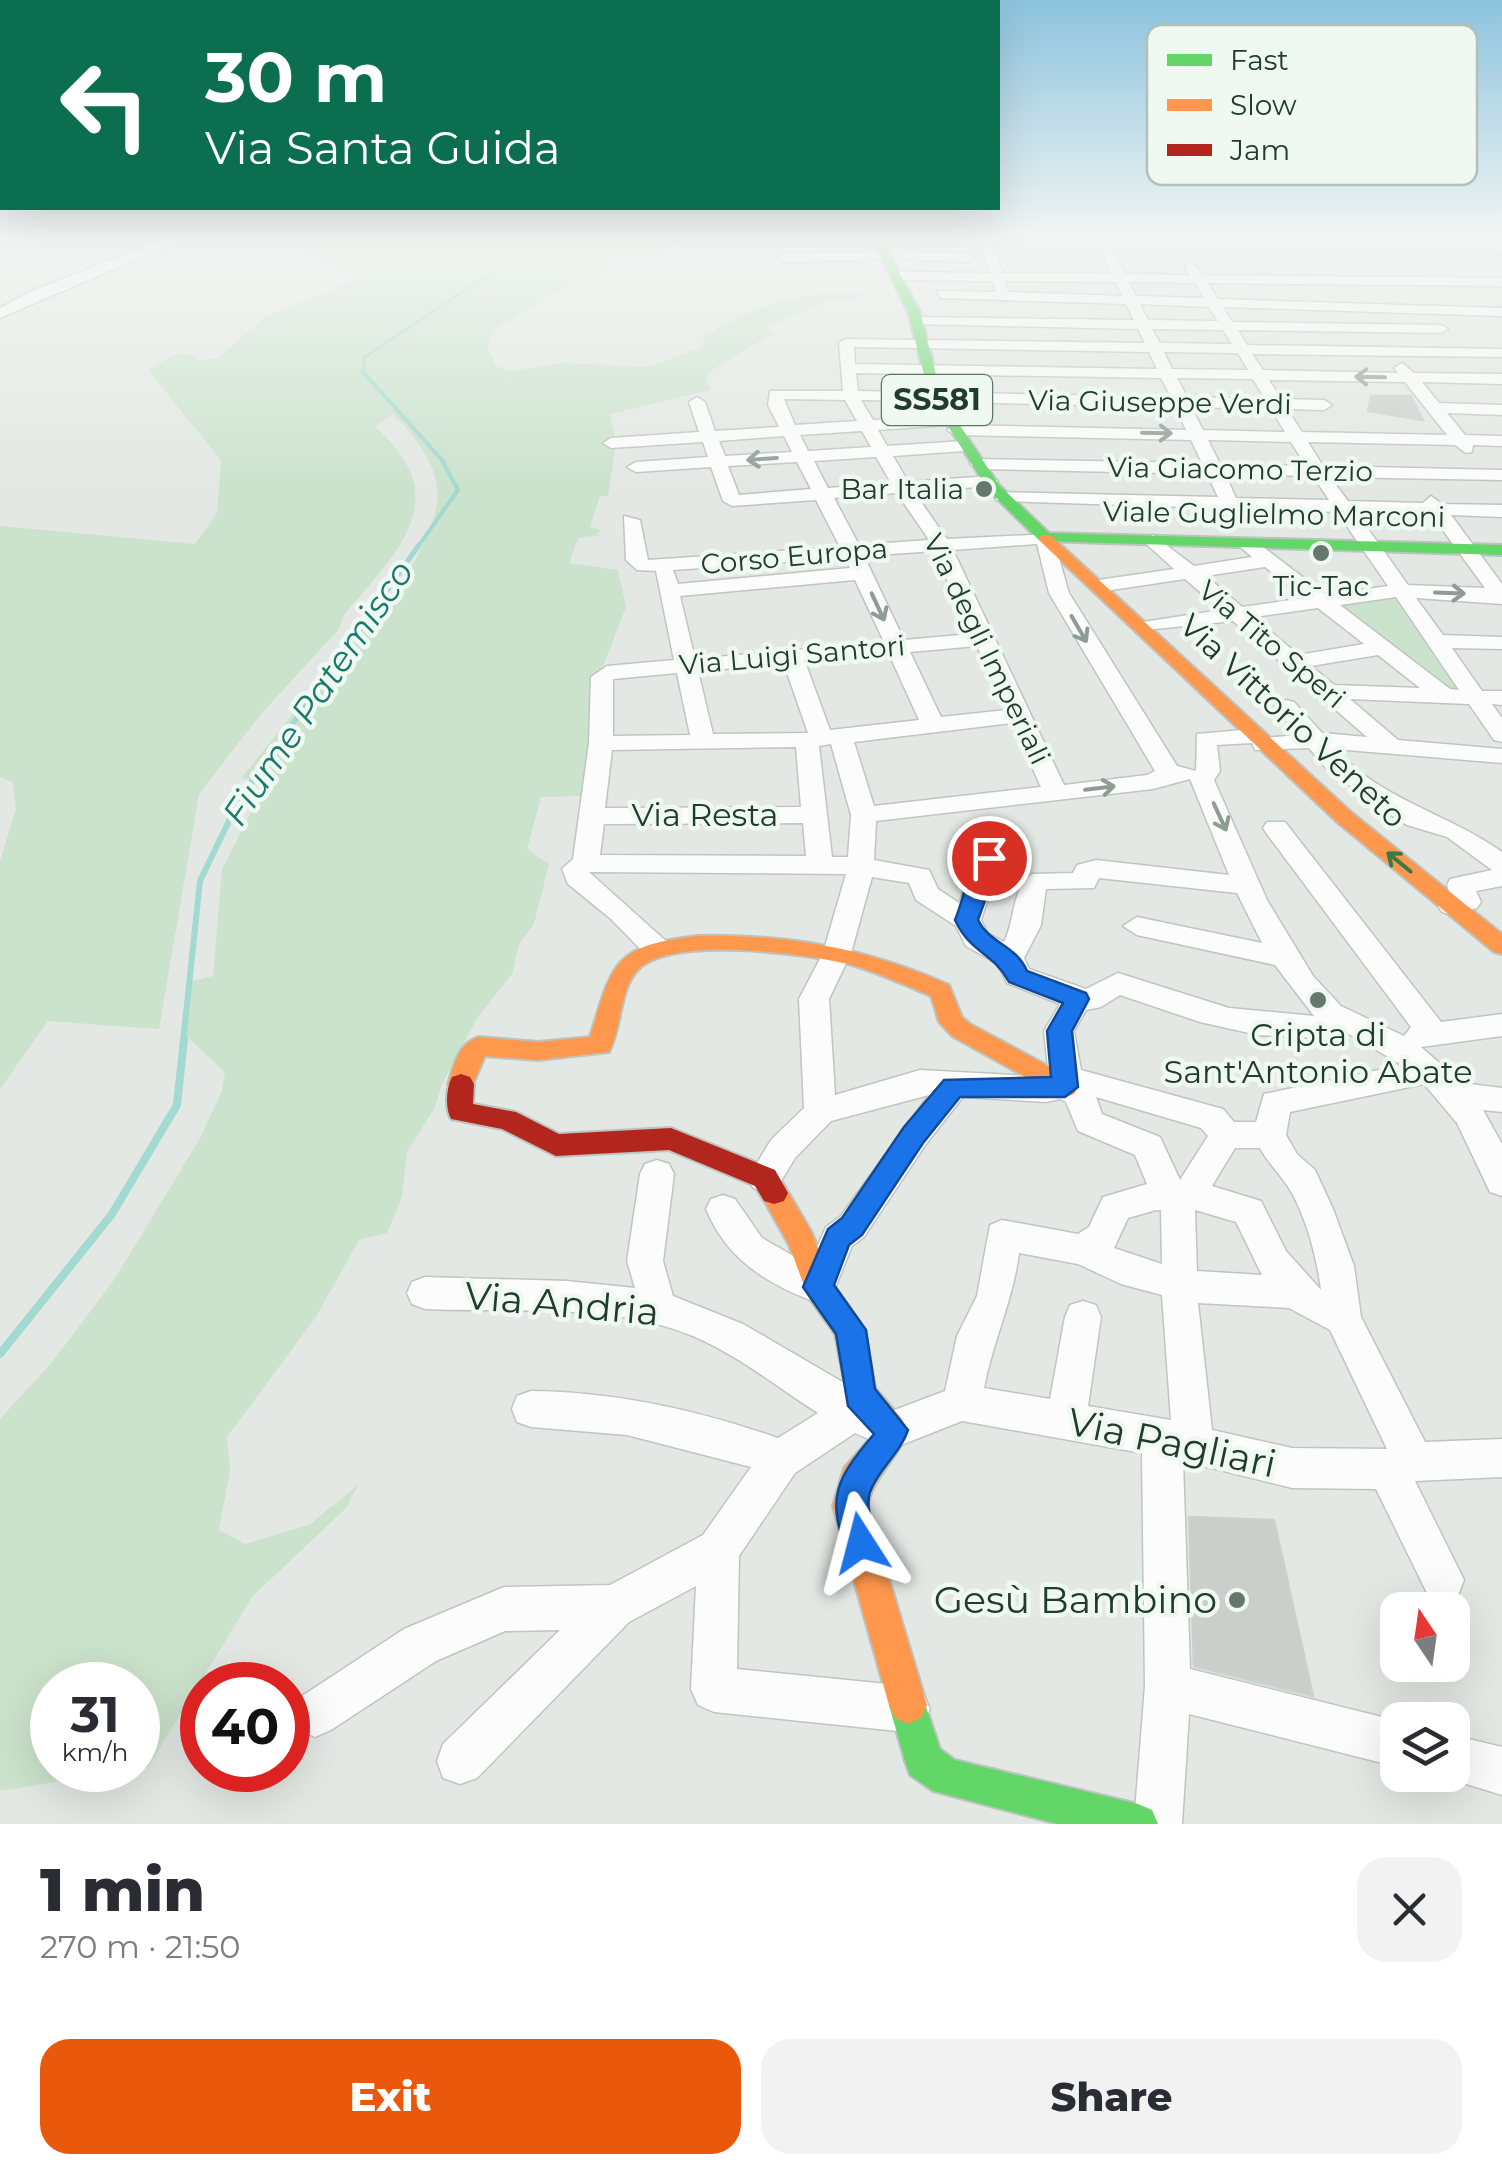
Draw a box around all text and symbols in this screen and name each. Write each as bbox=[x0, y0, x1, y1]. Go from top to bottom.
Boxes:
legend bbox=[1147, 25, 1477, 185]
text: 30 m bbox=[205, 34, 387, 120]
icon: left bbox=[40, 40, 170, 170]
text: Fast bbox=[1230, 43, 1289, 77]
text: Slow bbox=[1230, 88, 1297, 122]
text: Via Santa Guida bbox=[205, 120, 561, 175]
text: Jam bbox=[1229, 133, 1290, 167]
one-way arrow bbox=[1354, 367, 1386, 386]
road number: SS581 bbox=[882, 375, 992, 425]
street label: Via Giuseppe Verdi bbox=[1028, 383, 1292, 421]
one-way arrow bbox=[1141, 424, 1173, 443]
one-way arrow bbox=[747, 450, 779, 469]
street label: Via Giacomo Terzio bbox=[1107, 450, 1373, 488]
place label: Bar Italia bbox=[840, 472, 964, 506]
marker: Bar Italia bbox=[973, 478, 995, 500]
street label: Viale Guglielmo Marconi bbox=[1103, 494, 1445, 534]
street label: Via degli Imperiali bbox=[916, 528, 1058, 770]
street label: Corso Europa bbox=[699, 531, 889, 581]
marker: Tic-Tac bbox=[1310, 542, 1332, 564]
water label: Fiume Patemisco bbox=[213, 552, 422, 834]
place label: Tic-Tac bbox=[1273, 569, 1369, 603]
street label: Via Tito Speri bbox=[1192, 573, 1352, 715]
one-way arrow bbox=[1433, 583, 1465, 602]
one-way arrow bbox=[870, 591, 888, 622]
street label: Via Vittorio Veneto bbox=[1172, 606, 1415, 836]
one-way arrow bbox=[1070, 613, 1090, 643]
street label: Via Luigi Santori bbox=[678, 628, 906, 682]
one-way arrow bbox=[1083, 778, 1116, 797]
street label: Via Resta bbox=[632, 795, 778, 834]
one-way arrow bbox=[1211, 801, 1230, 831]
pin bbox=[947, 816, 1032, 901]
icon: arrive bbox=[962, 831, 1017, 886]
one-way arrow bbox=[1386, 852, 1412, 874]
marker: Cripta di Sant'Antonio Abate bbox=[1307, 989, 1329, 1011]
place label: Cripta di Sant'Antonio Abate bbox=[1163, 1015, 1473, 1091]
street label: Via Andria bbox=[463, 1272, 661, 1335]
street label: Via Pagliari bbox=[1064, 1398, 1281, 1488]
position arrow bbox=[809, 1491, 913, 1595]
place label: Gesù Bambino bbox=[934, 1576, 1217, 1623]
marker: Gesù Bambino bbox=[1226, 1589, 1248, 1611]
north arrow bbox=[1380, 1592, 1470, 1682]
map controls bbox=[1380, 1592, 1470, 1792]
speed limit sign: 40 bbox=[180, 1662, 310, 1792]
text: 31 bbox=[70, 1684, 120, 1745]
button: layers bbox=[1380, 1702, 1470, 1792]
text: km/h bbox=[62, 1737, 128, 1767]
text: 1 min bbox=[40, 1853, 205, 1926]
button: close bbox=[1357, 1857, 1462, 1962]
text: 270 m · 21:50 bbox=[40, 1927, 240, 1966]
button: Exit bbox=[40, 2039, 741, 2154]
button: Share bbox=[761, 2039, 1462, 2154]

